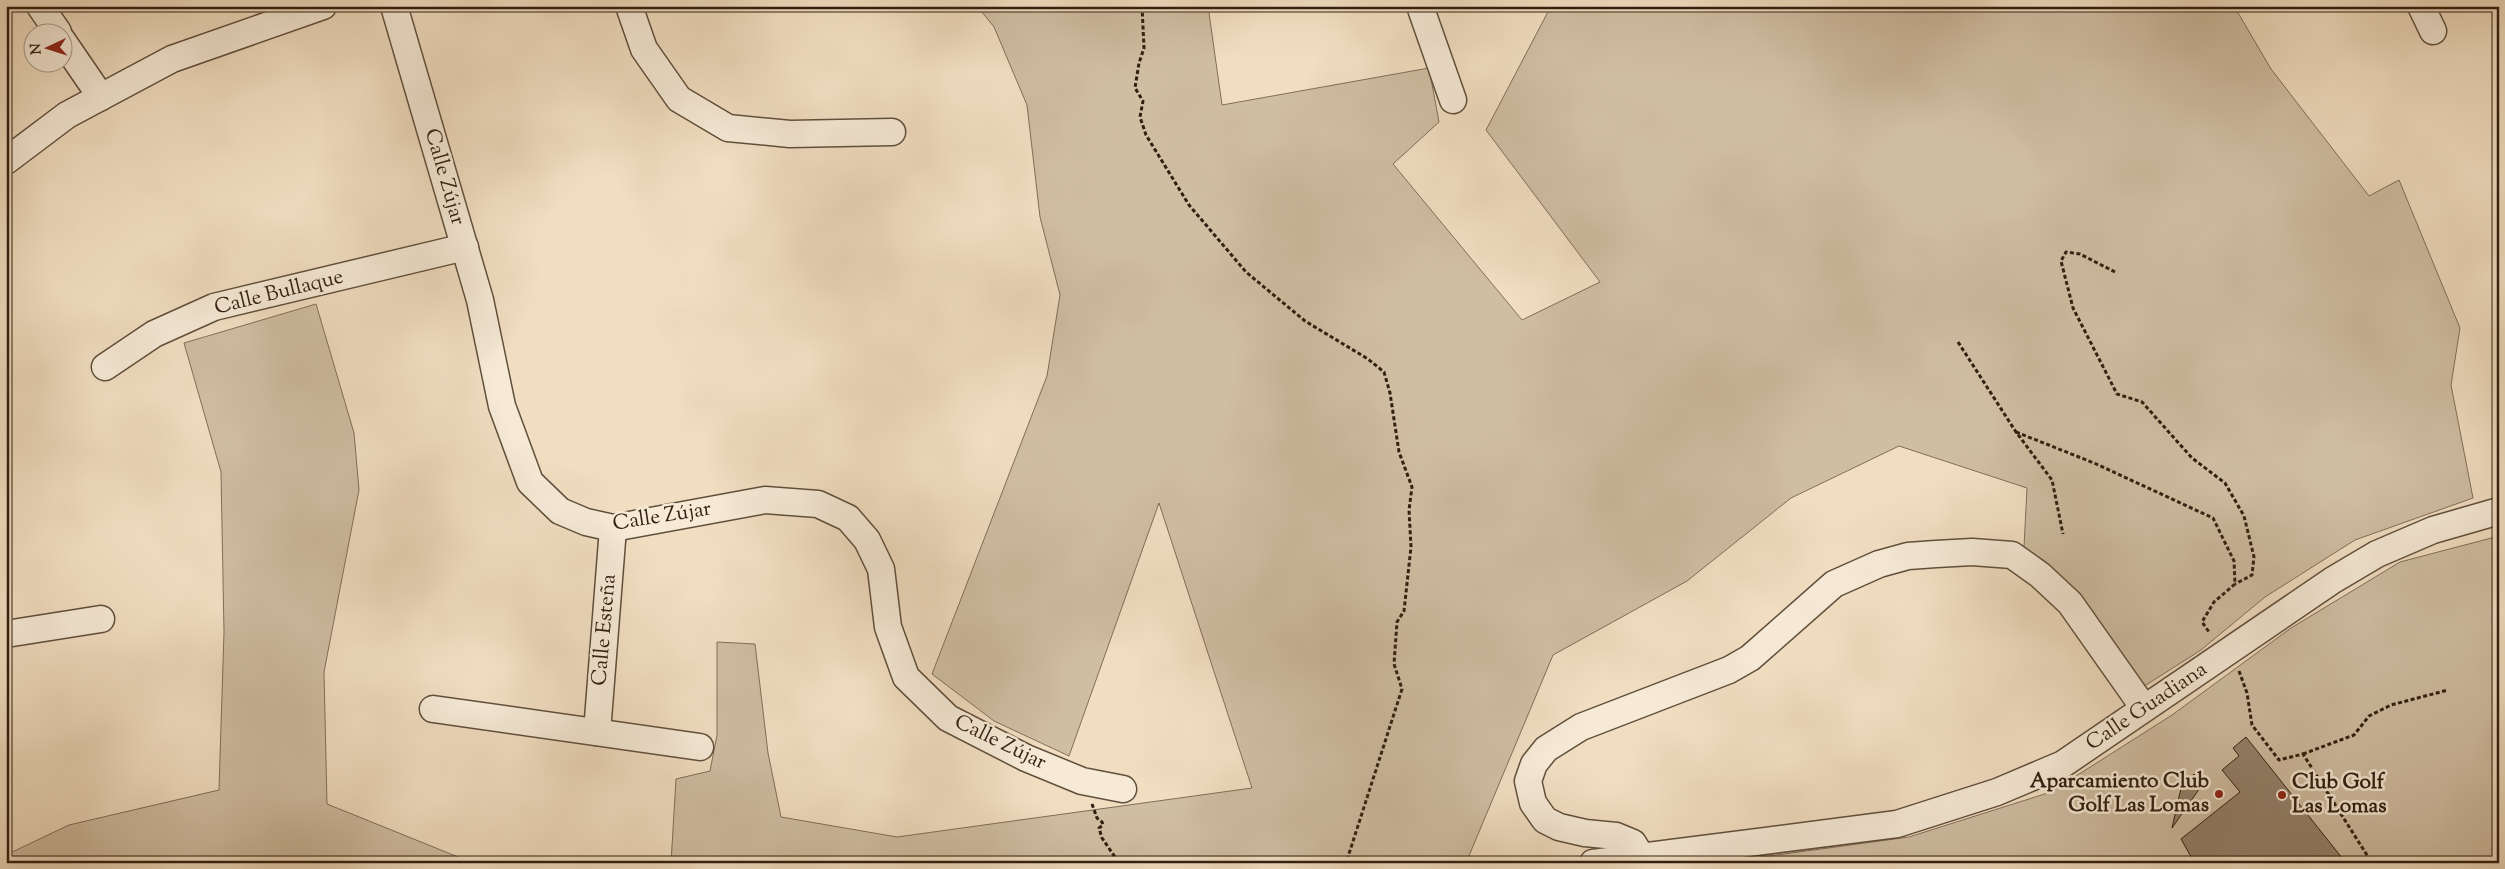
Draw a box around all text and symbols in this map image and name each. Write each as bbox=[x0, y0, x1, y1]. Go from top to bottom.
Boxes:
north arrow bbox=[22, 22, 72, 72]
text: N bbox=[27, 42, 47, 55]
street label: Calle Zújar bbox=[416, 125, 472, 229]
street label: Calle Bullaque bbox=[211, 262, 347, 324]
street label: Calle Zújar bbox=[611, 494, 713, 540]
street label: Calle Esteña bbox=[585, 573, 625, 687]
street label: Calle Guadiana bbox=[2080, 655, 2214, 759]
street label: Calle Zújar bbox=[949, 708, 1051, 778]
place label: Aparcamiento Club Golf Las Lomas bbox=[2030, 767, 2210, 821]
place label: Club Golf Las Lomas bbox=[2292, 768, 2387, 822]
marker: Aparcamiento Club Golf Las Lomas bbox=[2213, 788, 2225, 800]
marker: Club Golf Las Lomas bbox=[2276, 789, 2288, 801]

